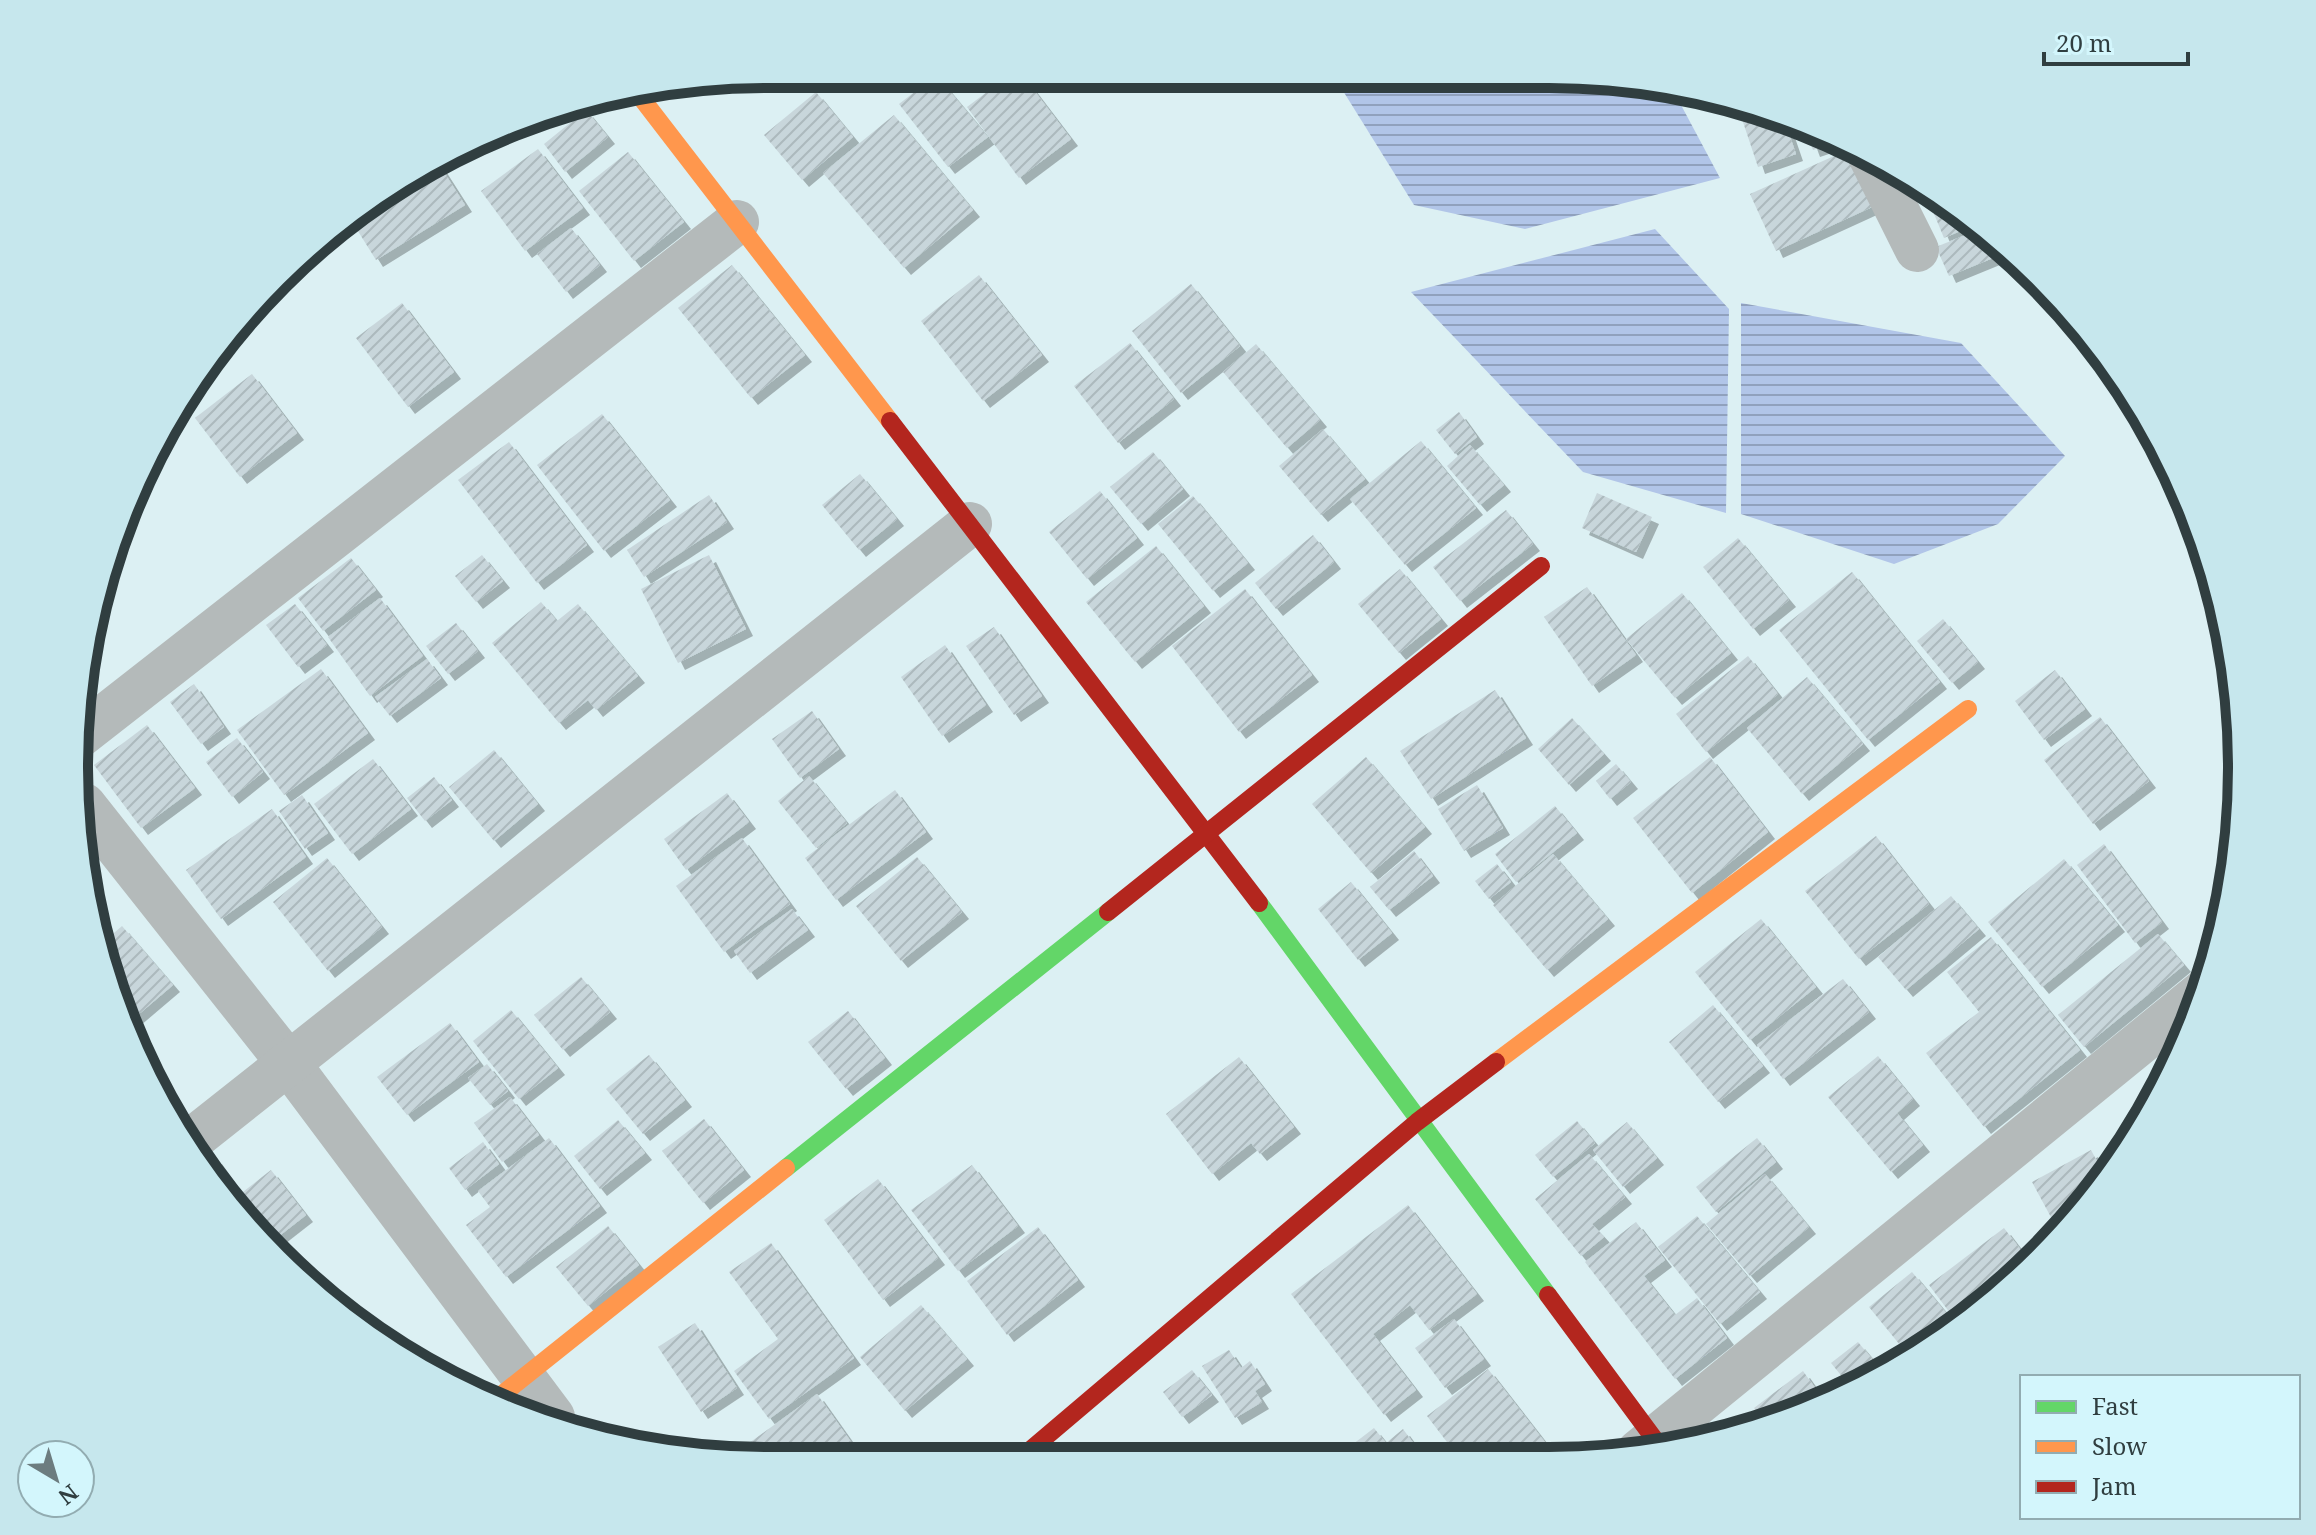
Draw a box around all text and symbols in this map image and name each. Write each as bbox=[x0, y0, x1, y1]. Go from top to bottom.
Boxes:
scale bar bbox=[2044, 16, 2188, 66]
text: 20 m bbox=[2056, 26, 2112, 59]
legend bbox=[2020, 1375, 2300, 1519]
text: Fast bbox=[2092, 1389, 2138, 1422]
text: Slow bbox=[2092, 1429, 2147, 1462]
north arrow bbox=[16, 1439, 96, 1519]
text: Jam bbox=[2091, 1469, 2137, 1502]
text: N bbox=[53, 1478, 85, 1513]

